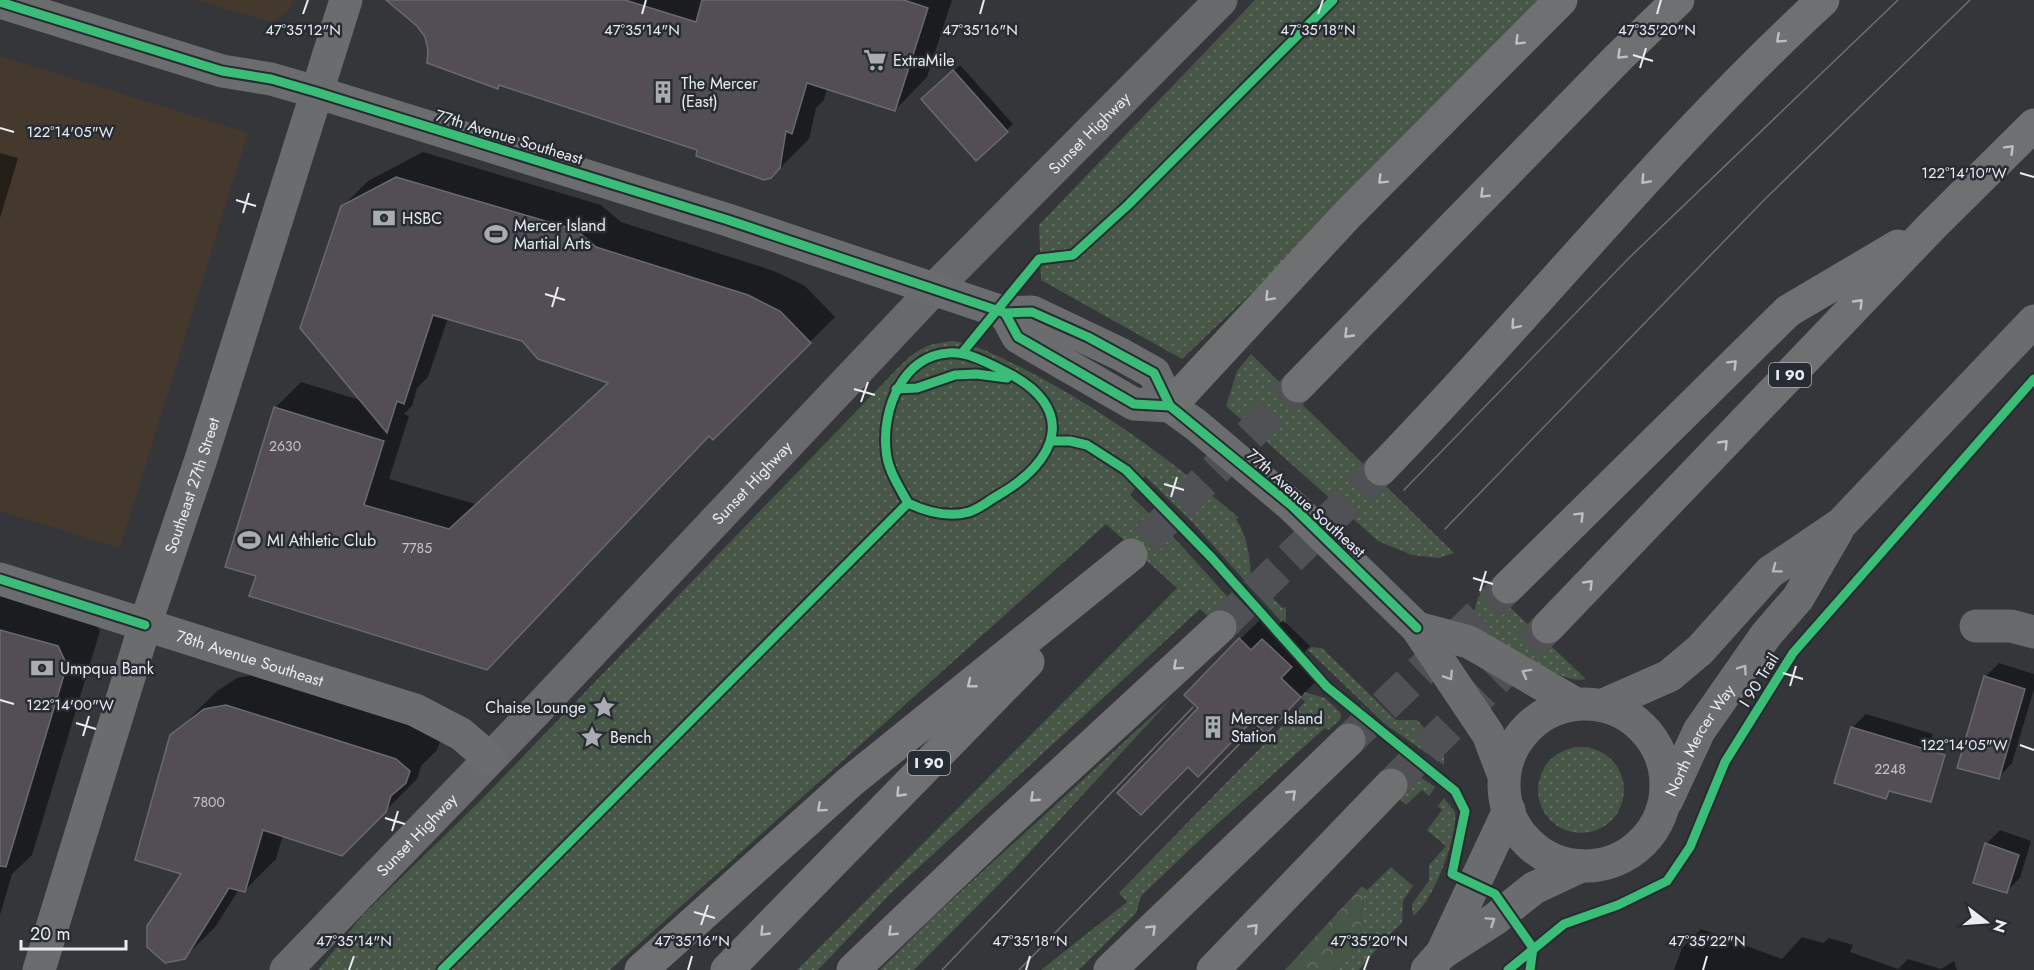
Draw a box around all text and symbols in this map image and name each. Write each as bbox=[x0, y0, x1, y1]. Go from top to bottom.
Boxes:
text: 47°35'12"N bbox=[265, 19, 341, 41]
text: 47°35'14"N bbox=[604, 19, 680, 41]
text: 47°35'16"N bbox=[942, 19, 1018, 41]
text: 47°35'18"N bbox=[1280, 19, 1356, 41]
text: 47°35'20"N bbox=[1618, 19, 1696, 41]
one-way arrow bbox=[1776, 32, 1787, 43]
one-way arrow bbox=[1516, 34, 1527, 45]
supermarket icon: ExtraMile bbox=[862, 47, 888, 73]
one-way arrow bbox=[1617, 48, 1627, 59]
place label: ExtraMile bbox=[893, 49, 955, 72]
place label: The Mercer (East) bbox=[681, 72, 758, 113]
building icon: The Mercer (East) bbox=[650, 79, 676, 105]
street label: Sunset Highway bbox=[1043, 86, 1136, 179]
street label: 77th Avenue Southeast bbox=[433, 104, 586, 170]
text: 122°14'05"W bbox=[26, 121, 114, 143]
one-way arrow bbox=[2002, 145, 2013, 156]
text: 122°14'10"W bbox=[1921, 162, 2007, 184]
one-way arrow bbox=[1378, 172, 1389, 183]
one-way arrow bbox=[1641, 173, 1652, 183]
one-way arrow bbox=[1480, 186, 1491, 197]
bank icon: HSBC bbox=[371, 205, 397, 231]
place label: HSBC bbox=[402, 207, 442, 230]
place label: Mercer Island Martial Arts bbox=[514, 214, 606, 255]
sports icon: Mercer Island Martial Arts bbox=[483, 221, 509, 247]
one-way arrow bbox=[1265, 291, 1276, 301]
one-way arrow bbox=[1851, 299, 1862, 310]
one-way arrow bbox=[1511, 318, 1522, 329]
one-way arrow bbox=[1344, 327, 1355, 337]
one-way arrow bbox=[1726, 361, 1737, 372]
road number: I 90 bbox=[1769, 363, 1811, 387]
street label: Southeast 27th Street bbox=[158, 414, 225, 557]
street label: Sunset Highway bbox=[706, 435, 797, 530]
house number: 2630 bbox=[269, 436, 301, 456]
one-way arrow bbox=[1716, 440, 1727, 451]
street label: 77th Avenue Southeast bbox=[1242, 443, 1371, 563]
one-way arrow bbox=[1572, 513, 1583, 524]
sports icon: MI Athletic Club bbox=[236, 527, 262, 553]
place label: MI Athletic Club bbox=[267, 529, 376, 552]
house number: 7785 bbox=[402, 538, 432, 558]
one-way arrow bbox=[1771, 562, 1782, 573]
one-way arrow bbox=[1581, 581, 1592, 592]
street label: 78th Avenue Southeast bbox=[173, 624, 327, 692]
street label: I 90 Trail bbox=[1733, 649, 1785, 711]
bank icon: Umpqua Bank bbox=[29, 655, 55, 681]
place label: Umpqua Bank bbox=[60, 657, 155, 680]
one-way arrow bbox=[1173, 659, 1184, 670]
one-way arrow bbox=[1736, 665, 1747, 676]
one-way arrow bbox=[1522, 669, 1532, 680]
one-way arrow bbox=[1442, 670, 1453, 681]
one-way arrow bbox=[967, 677, 978, 688]
street label: North Mercer Way bbox=[1659, 679, 1740, 800]
text: 122°14'00"W bbox=[26, 694, 114, 716]
place icon: Chaise Lounge bbox=[591, 694, 617, 720]
place label: Chaise Lounge bbox=[485, 696, 586, 719]
place label: Mercer Island Station bbox=[1231, 707, 1323, 748]
building icon: Mercer Island Station bbox=[1200, 714, 1226, 740]
place icon: Bench bbox=[579, 724, 605, 750]
place label: Bench bbox=[610, 726, 652, 749]
text: 122°14'05"W bbox=[1920, 734, 2008, 756]
road number: I 90 bbox=[908, 751, 950, 775]
house number: 2248 bbox=[1874, 759, 1906, 779]
one-way arrow bbox=[896, 786, 907, 796]
street label: Sunset Highway bbox=[371, 787, 463, 881]
one-way arrow bbox=[1286, 790, 1296, 801]
one-way arrow bbox=[1030, 791, 1040, 802]
house number: 7800 bbox=[193, 792, 225, 812]
one-way arrow bbox=[817, 801, 828, 812]
north arrow bbox=[1956, 892, 2016, 952]
scale bar bbox=[21, 913, 126, 951]
one-way arrow bbox=[1485, 917, 1496, 928]
text: N bbox=[1987, 917, 2013, 936]
text: 20 m bbox=[30, 921, 70, 947]
one-way arrow bbox=[1246, 924, 1257, 935]
one-way arrow bbox=[889, 925, 900, 936]
one-way arrow bbox=[760, 926, 771, 936]
one-way arrow bbox=[1144, 926, 1155, 937]
text: 47°35'14"N bbox=[316, 930, 392, 952]
text: 47°35'16"N bbox=[654, 930, 730, 952]
text: 47°35'18"N bbox=[992, 930, 1068, 952]
text: 47°35'20"N bbox=[1330, 930, 1408, 952]
text: 47°35'22"N bbox=[1668, 930, 1746, 952]

